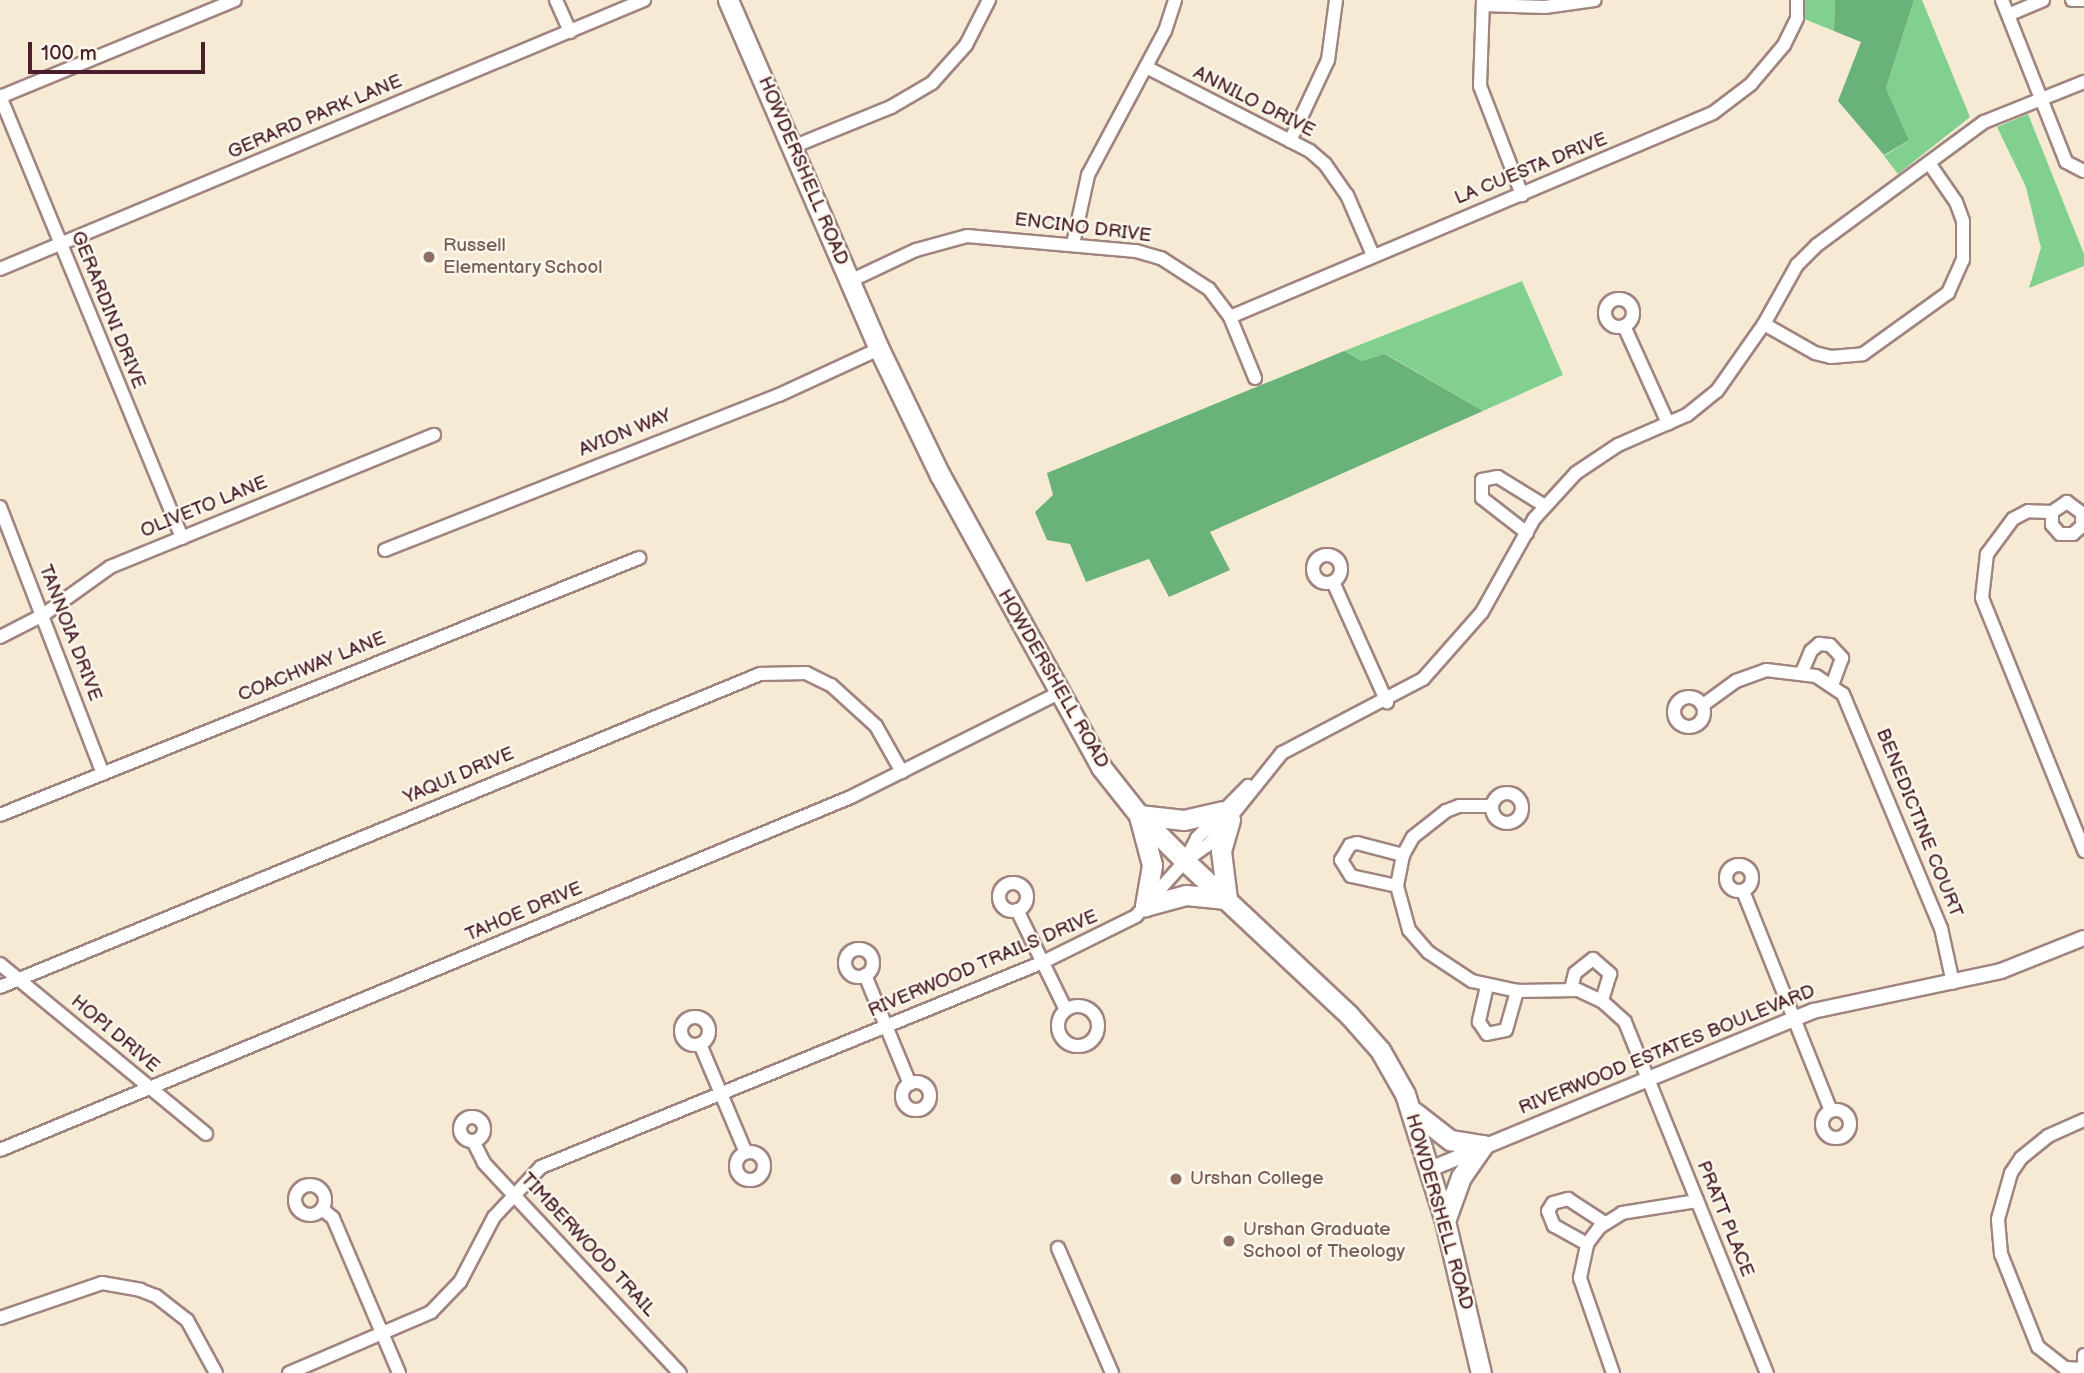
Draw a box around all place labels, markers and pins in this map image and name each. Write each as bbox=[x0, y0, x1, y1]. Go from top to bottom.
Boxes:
place label: Russell Elementary School bbox=[443, 235, 604, 279]
marker: Russell Elementary School bbox=[421, 249, 437, 265]
place label: Urshan College bbox=[1190, 1168, 1323, 1190]
marker: Urshan College bbox=[1168, 1171, 1184, 1187]
place label: Urshan Graduate School of Theology bbox=[1243, 1219, 1406, 1263]
marker: Urshan Graduate School of Theology bbox=[1221, 1233, 1237, 1249]

